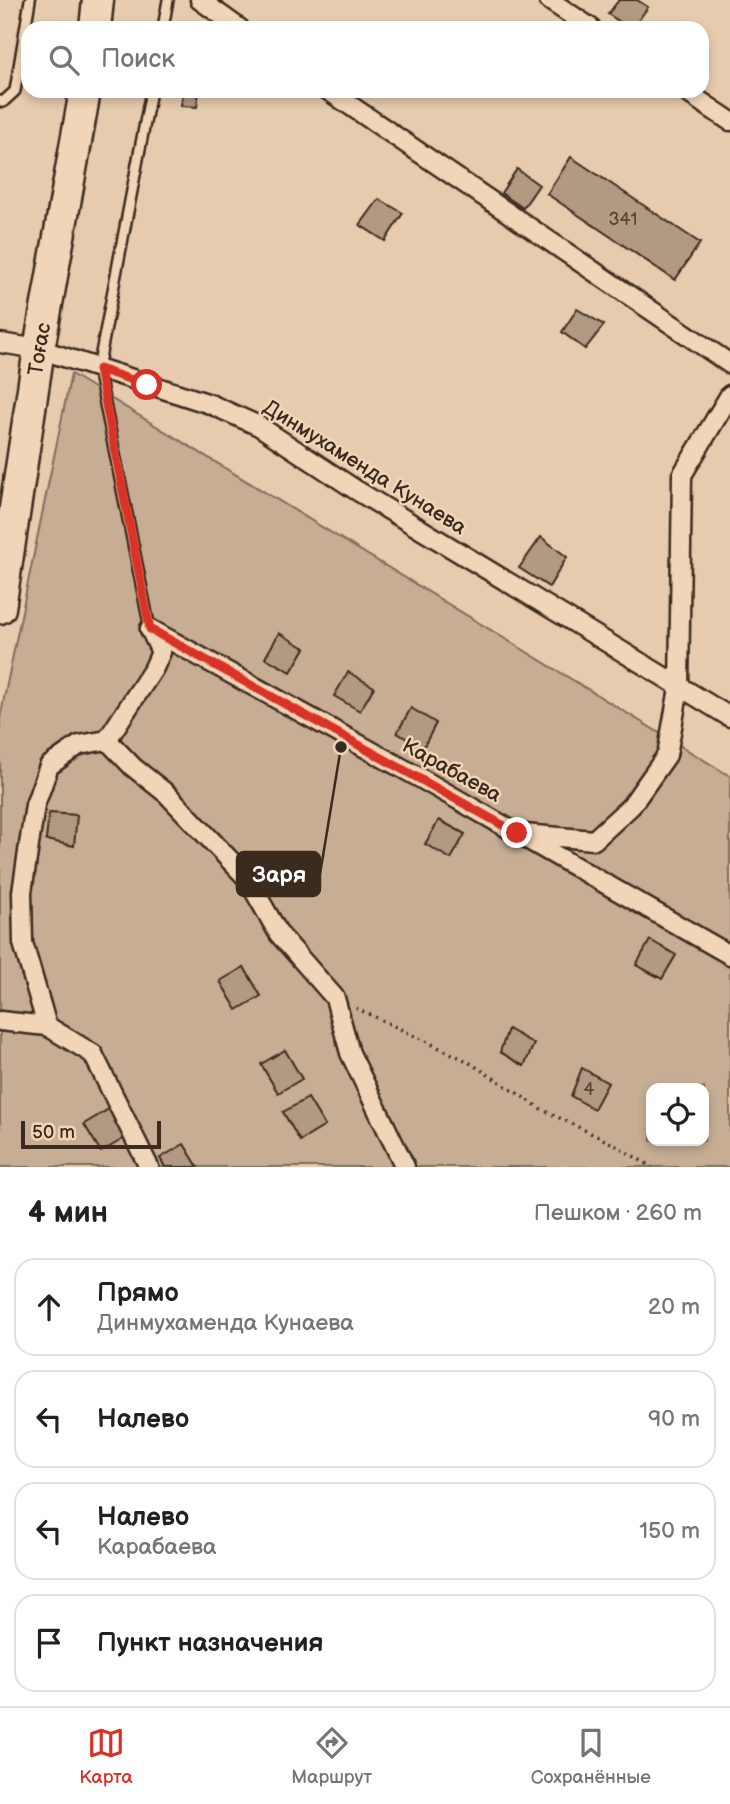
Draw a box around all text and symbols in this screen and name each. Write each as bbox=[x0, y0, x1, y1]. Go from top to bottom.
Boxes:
search box bbox=[21, 21, 709, 98]
icon: search bbox=[45, 41, 83, 79]
text: Поиск bbox=[101, 44, 175, 75]
house number: 341 bbox=[608, 209, 638, 230]
street label: Тоғас bbox=[23, 321, 56, 377]
route start bbox=[131, 369, 162, 400]
street label: Динмухаменда Кунаева bbox=[259, 395, 471, 540]
street label: Карабаева bbox=[398, 733, 506, 808]
route end bbox=[501, 817, 532, 848]
callout: Заря bbox=[237, 852, 320, 896]
text: Заря bbox=[252, 861, 306, 889]
house number: 4 bbox=[584, 1079, 595, 1100]
map controls bbox=[646, 1083, 709, 1146]
button: locate bbox=[646, 1083, 709, 1146]
scale bar bbox=[21, 1118, 161, 1150]
text: 50 m bbox=[32, 1121, 75, 1144]
text: 4 мин bbox=[28, 1195, 108, 1231]
text: Пешком · 260 m bbox=[534, 1199, 702, 1227]
text: Прямо bbox=[97, 1278, 179, 1309]
icon: ahead bbox=[30, 1288, 68, 1326]
text: 20 m bbox=[648, 1293, 700, 1321]
text: Динмухаменда Кунаева bbox=[97, 1309, 354, 1337]
icon: left bbox=[30, 1400, 68, 1438]
text: Налево bbox=[97, 1404, 189, 1435]
text: 90 m bbox=[648, 1405, 700, 1433]
text: Налево bbox=[97, 1502, 189, 1533]
icon: left bbox=[30, 1512, 68, 1550]
text: 150 m bbox=[639, 1517, 700, 1545]
text: Карабаева bbox=[97, 1533, 217, 1561]
icon: arrive bbox=[30, 1624, 68, 1662]
text: Пункт назначения bbox=[97, 1628, 323, 1659]
tab: Карта bbox=[79, 1724, 133, 1789]
tab: Маршрут bbox=[291, 1724, 372, 1789]
tab: Сохранённые bbox=[531, 1724, 651, 1789]

